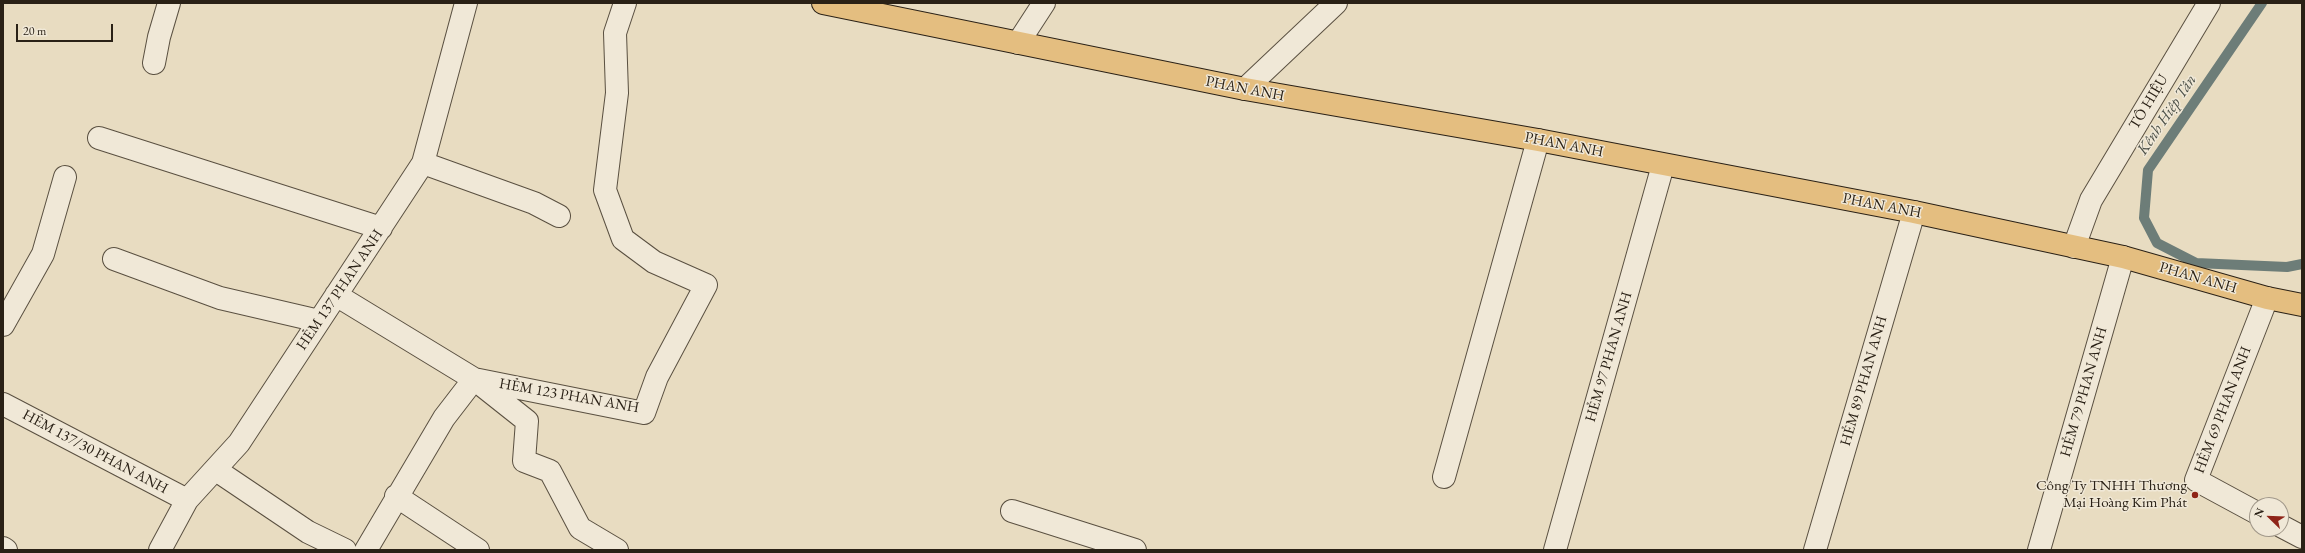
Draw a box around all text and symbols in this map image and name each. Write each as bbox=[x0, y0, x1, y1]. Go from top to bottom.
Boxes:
scale bar bbox=[18, 16, 115, 42]
text: 20 m bbox=[23, 23, 46, 39]
street label: TÔ HIỆU bbox=[2126, 71, 2172, 133]
water label: Kênh Hiệp Tân bbox=[2133, 71, 2201, 159]
street label: PHAN ANH bbox=[1204, 73, 1286, 105]
street label: PHAN ANH bbox=[1523, 129, 1605, 161]
street label: PHAN ANH bbox=[1841, 190, 1923, 222]
street label: HẺM 137 PHAN ANH bbox=[293, 226, 387, 354]
street label: PHAN ANH bbox=[2157, 258, 2239, 298]
street label: HẺM 97 PHAN ANH bbox=[1582, 290, 1636, 424]
street label: HẺM 89 PHAN ANH bbox=[1837, 314, 1891, 448]
street label: HẺM 79 PHAN ANH bbox=[2057, 325, 2111, 459]
street label: HẺM 69 PHAN ANH bbox=[2190, 344, 2256, 476]
street label: HẺM 123 PHAN ANH bbox=[498, 375, 640, 417]
street label: HẺM 137/30 PHAN ANH bbox=[19, 406, 171, 498]
place label: Công Ty TNHH Thương Mại Hoàng Kim Phát bbox=[2036, 477, 2187, 512]
marker: Công Ty TNHH Thương Mại Hoàng Kim Phát bbox=[2190, 490, 2200, 500]
north arrow bbox=[2249, 497, 2289, 537]
text: N bbox=[2251, 506, 2267, 520]

